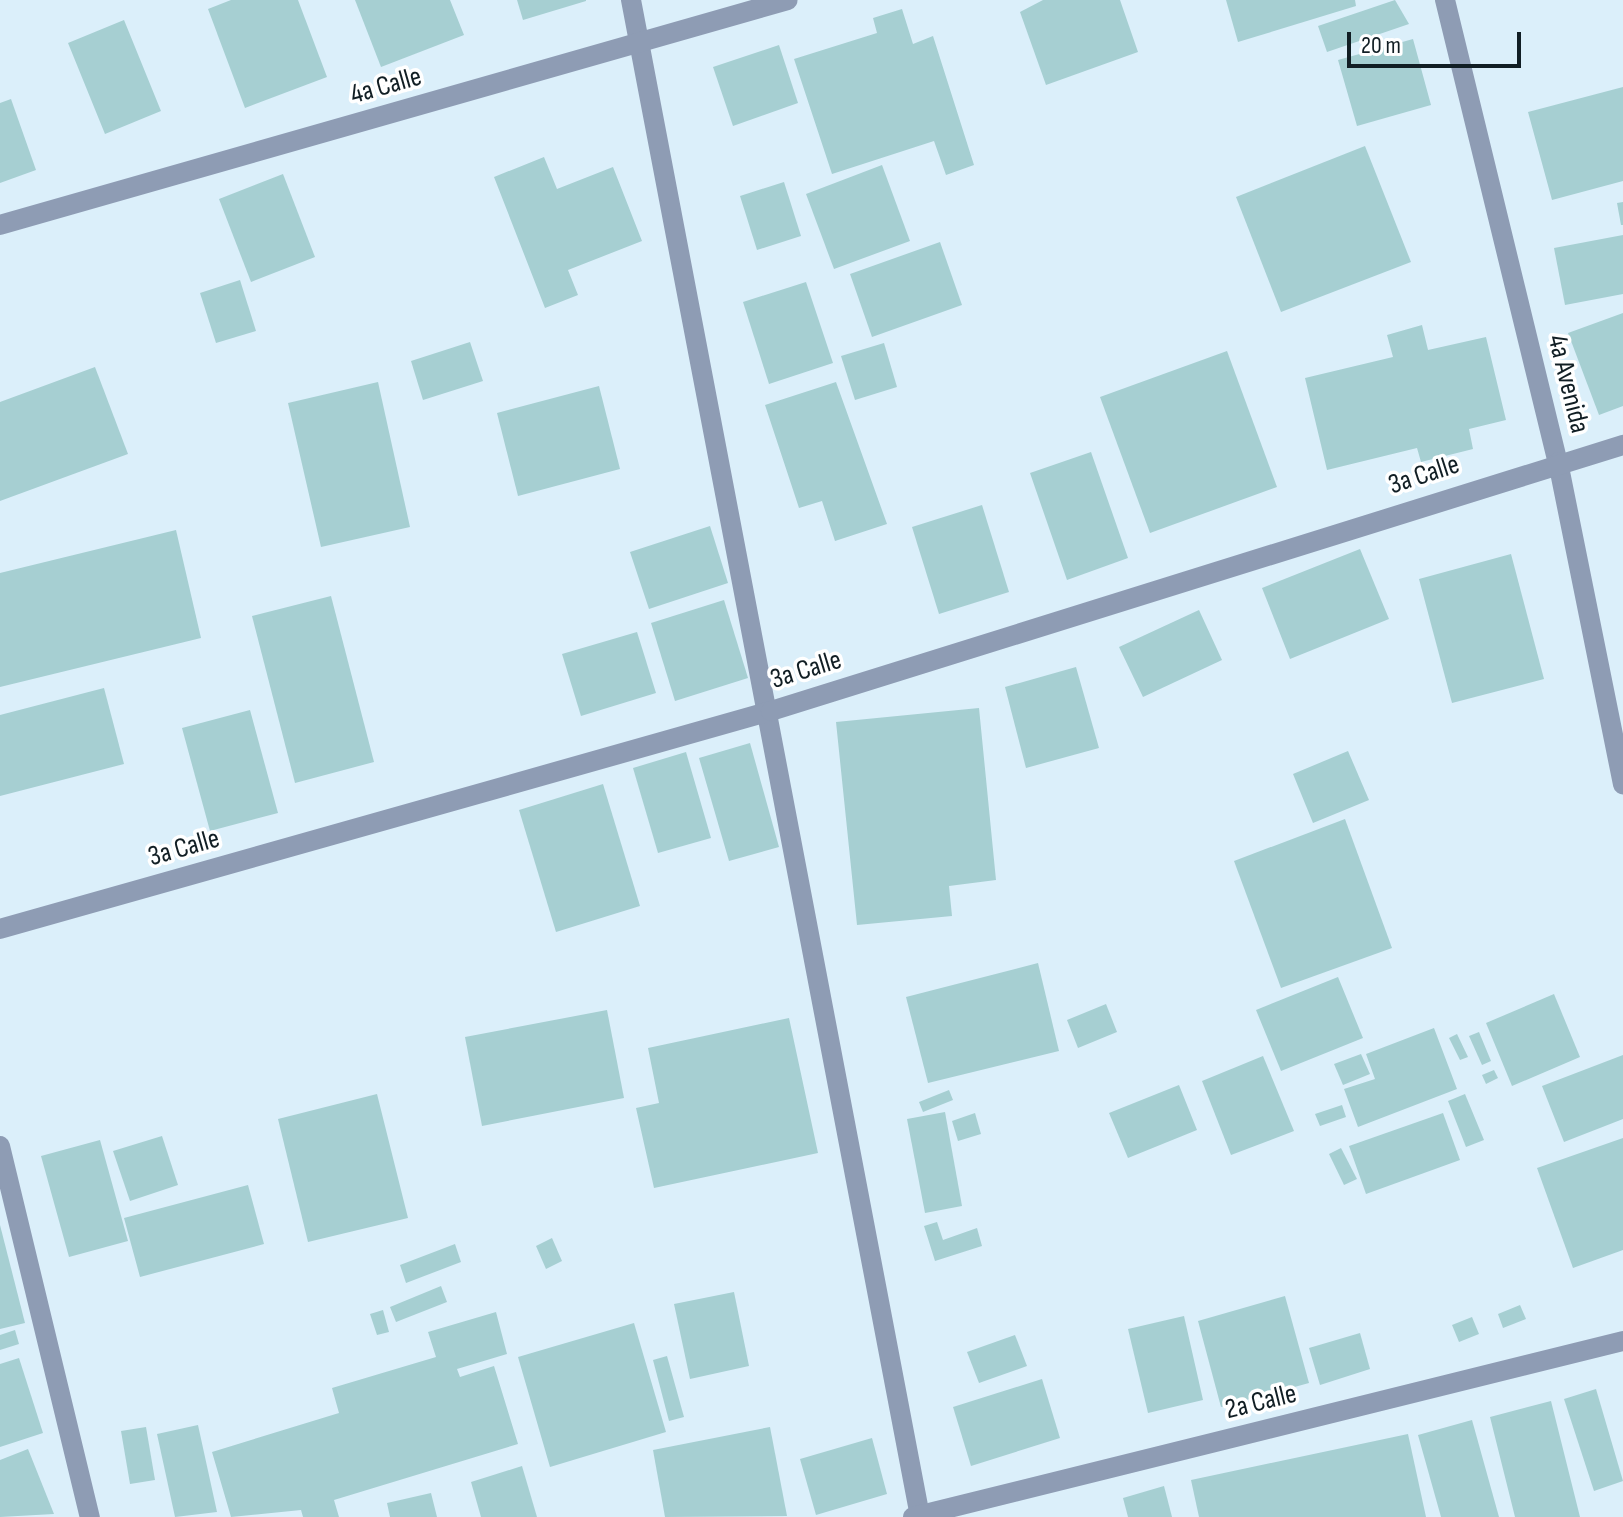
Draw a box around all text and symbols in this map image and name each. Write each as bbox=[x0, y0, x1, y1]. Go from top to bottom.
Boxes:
scale bar bbox=[1351, 16, 1525, 66]
text: 20 m bbox=[1361, 31, 1401, 60]
street label: 4a Calle bbox=[347, 60, 425, 112]
street label: 4a Avenida bbox=[1540, 331, 1596, 437]
street label: 3a Calle bbox=[1384, 448, 1464, 502]
street label: 3a Calle bbox=[766, 643, 846, 697]
street label: 3a Calle bbox=[145, 822, 223, 874]
street label: 2a Calle bbox=[1222, 1377, 1300, 1427]

